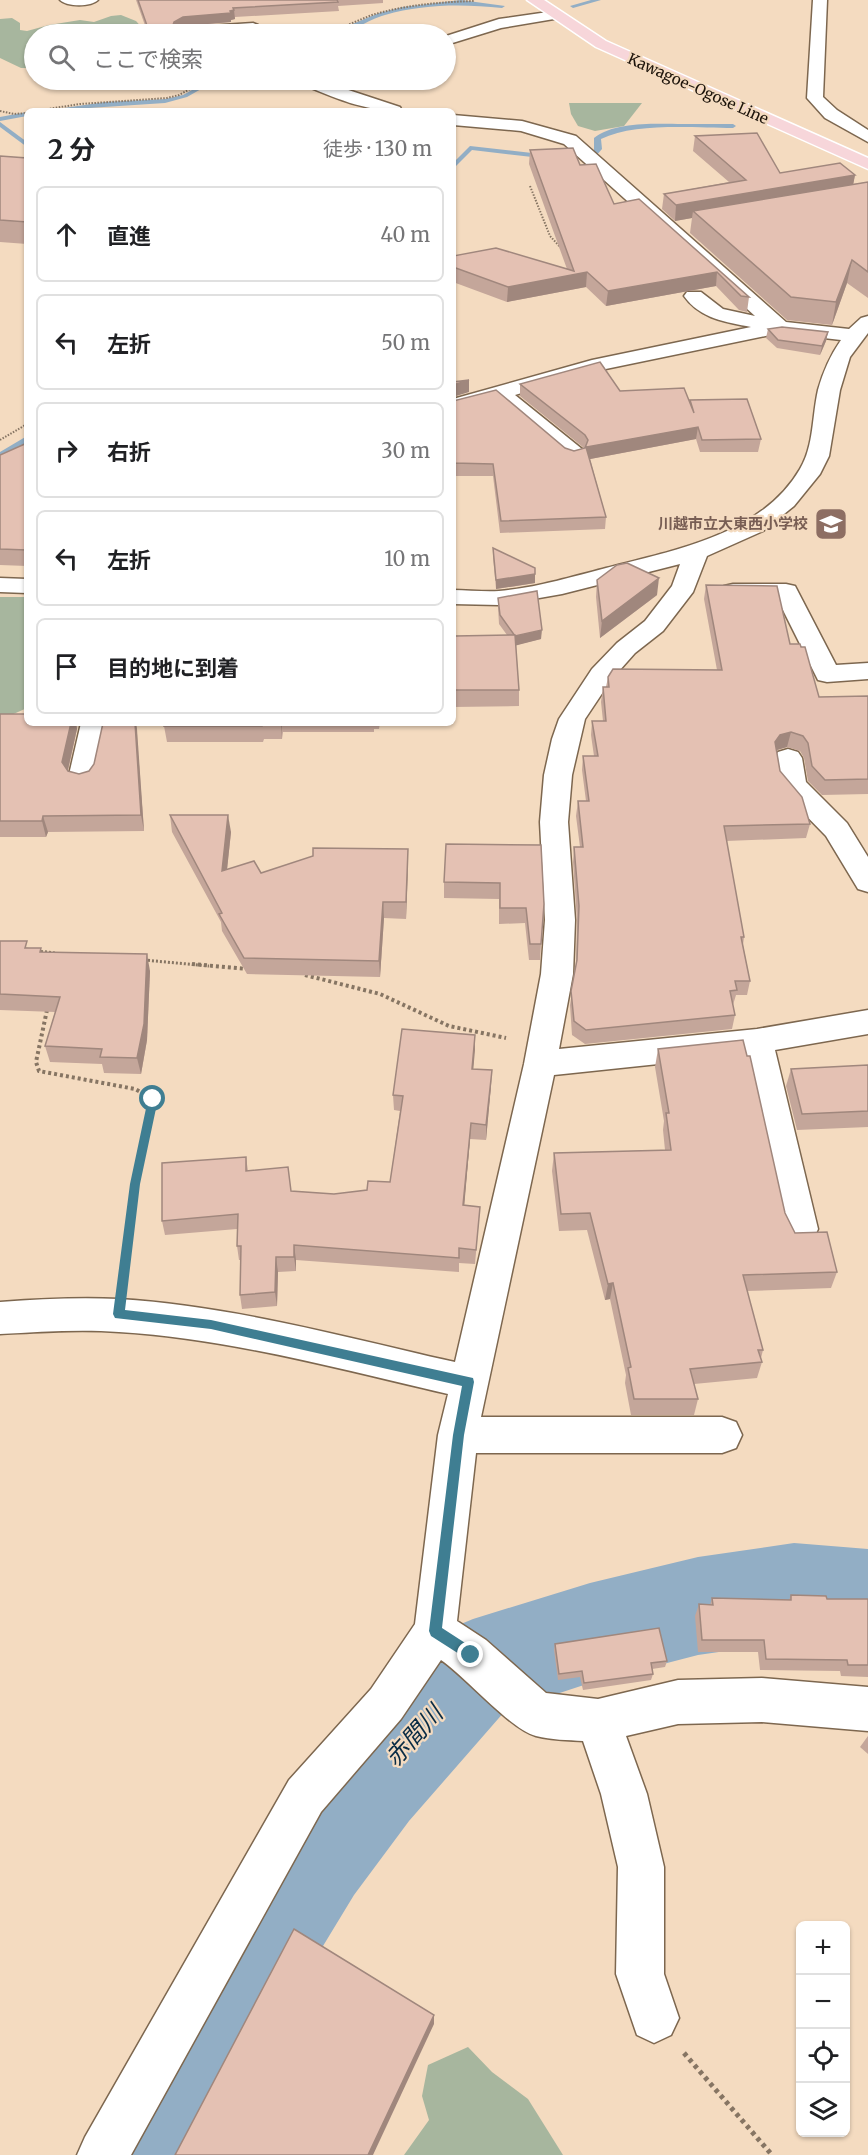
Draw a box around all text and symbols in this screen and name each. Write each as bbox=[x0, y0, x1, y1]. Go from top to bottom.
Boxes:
search box bbox=[24, 24, 456, 90]
icon: search bbox=[45, 41, 78, 74]
text: ここで検索 bbox=[93, 45, 203, 73]
street label: Kawagoe-Ogose Line bbox=[625, 49, 772, 128]
text: 2 分 bbox=[48, 133, 95, 166]
text: 徒歩 · 130 m bbox=[323, 136, 432, 161]
icon: ahead bbox=[50, 218, 83, 251]
text: 直進 bbox=[107, 222, 151, 250]
text: 40 m bbox=[380, 222, 430, 247]
icon: left bbox=[50, 326, 83, 359]
text: 左折 bbox=[107, 330, 151, 358]
text: 50 m bbox=[381, 330, 430, 355]
icon: right bbox=[50, 434, 83, 467]
text: 右折 bbox=[107, 438, 151, 466]
text: 30 m bbox=[381, 438, 430, 463]
school or university icon: 川越市立大東西小学校 bbox=[813, 506, 849, 542]
place label: 川越市立大東西小学校 bbox=[658, 514, 808, 533]
icon: left bbox=[50, 542, 83, 575]
text: 左折 bbox=[107, 546, 151, 574]
text: 10 m bbox=[384, 546, 430, 571]
icon: arrive bbox=[50, 650, 83, 683]
text: 目的地に到着 bbox=[107, 654, 239, 682]
route start bbox=[139, 1085, 165, 1111]
route end bbox=[457, 1641, 483, 1667]
water label: 赤間川 bbox=[378, 1696, 451, 1773]
map controls bbox=[796, 1921, 850, 2137]
button: + bbox=[796, 1921, 850, 1975]
button: − bbox=[796, 1975, 850, 2029]
button: locate bbox=[796, 2029, 850, 2083]
button: layers bbox=[796, 2083, 850, 2137]

